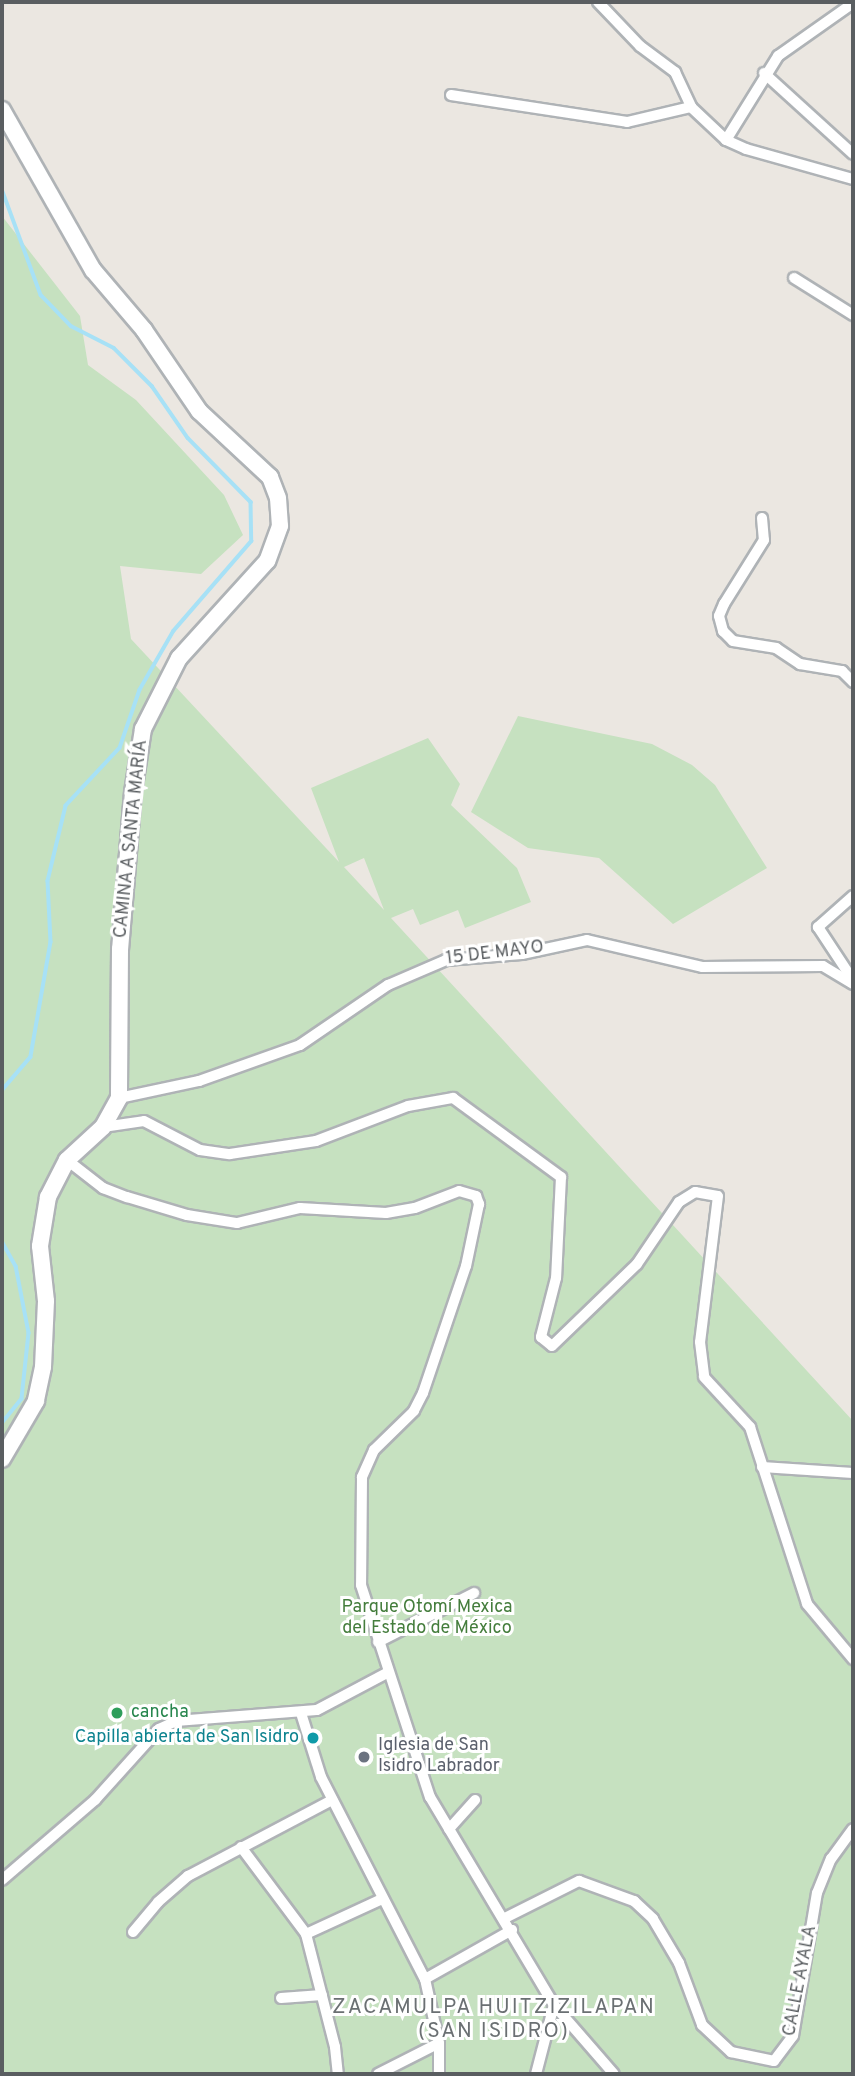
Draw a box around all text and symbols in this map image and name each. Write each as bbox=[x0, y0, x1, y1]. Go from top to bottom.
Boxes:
street label: CAMINA A SANTA MARÍA bbox=[111, 737, 153, 941]
street label: 15 DE MAYO bbox=[445, 937, 545, 971]
park label: Parque Otomí Mexica del Estado de México bbox=[342, 1598, 512, 1640]
place label: cancha bbox=[131, 1702, 189, 1724]
marker: cancha bbox=[109, 1705, 125, 1721]
place label: Capilla abierta de San Isidro bbox=[75, 1727, 299, 1749]
marker: Capilla abierta de San Isidro bbox=[305, 1730, 321, 1746]
place label: Iglesia de San Isidro Labrador bbox=[378, 1736, 500, 1778]
marker: Iglesia de San Isidro Labrador bbox=[356, 1749, 372, 1765]
street label: CALLE AYALA bbox=[780, 1923, 822, 2039]
district label: ZACAMULPA HUITZIZILAPAN (SAN ISIDRO) bbox=[334, 1995, 654, 2045]

